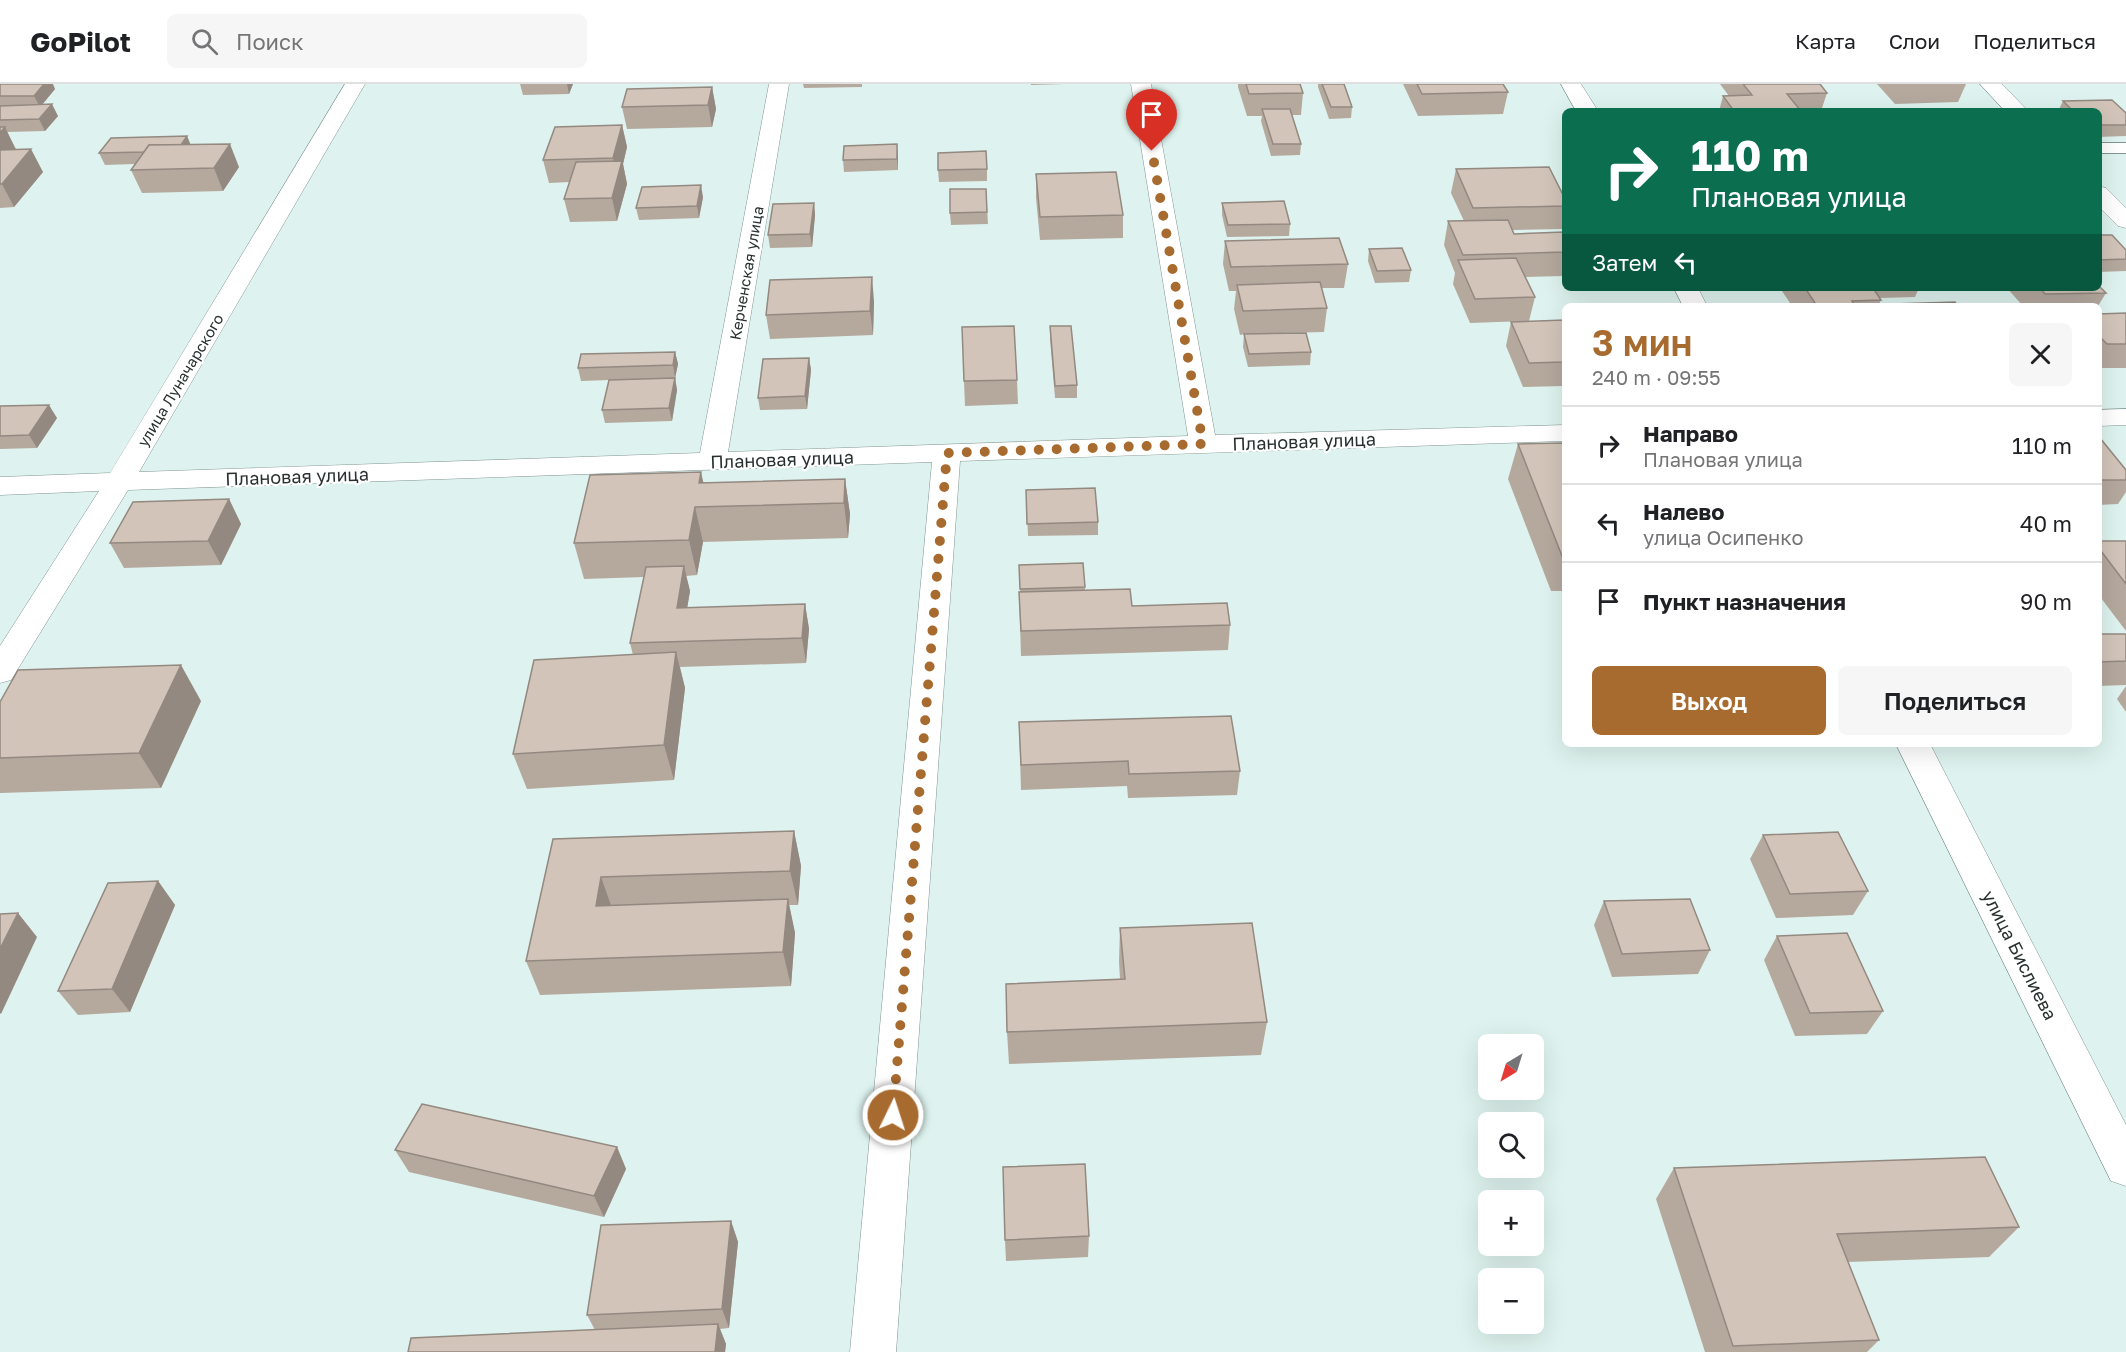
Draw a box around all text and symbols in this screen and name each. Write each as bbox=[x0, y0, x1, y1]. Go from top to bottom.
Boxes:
search box bbox=[167, 14, 587, 68]
text: GoPilot bbox=[30, 25, 131, 58]
icon: search bbox=[188, 25, 221, 58]
text: Поиск bbox=[236, 28, 304, 55]
text: Карта bbox=[1795, 28, 1856, 54]
text: Слои bbox=[1889, 28, 1940, 54]
text: Поделиться bbox=[1973, 28, 2096, 54]
pin bbox=[1126, 89, 1177, 151]
icon: arrive bbox=[1135, 98, 1168, 131]
text: 110 m bbox=[1691, 130, 1809, 180]
icon: right bbox=[1592, 132, 1670, 210]
text: Плановая улица bbox=[1691, 181, 1907, 213]
street label: Керченская улица bbox=[725, 205, 767, 341]
icon: left bbox=[1669, 246, 1702, 279]
text: Затем bbox=[1592, 249, 1657, 276]
street label: улица Луначарского bbox=[133, 310, 227, 450]
text: 3 мин bbox=[1592, 321, 1693, 364]
button: close bbox=[2009, 323, 2072, 386]
text: 240 m · 09:55 bbox=[1592, 365, 1721, 389]
text: Направо bbox=[1643, 420, 1738, 447]
street label: Плановая улица bbox=[1232, 427, 1376, 455]
icon: right bbox=[1592, 429, 1625, 462]
text: 110 m bbox=[2012, 432, 2072, 459]
street label: Плановая улица bbox=[710, 445, 854, 473]
text: Плановая улица bbox=[1643, 447, 1803, 471]
street label: Плановая улица bbox=[225, 462, 369, 490]
text: Налево bbox=[1643, 498, 1725, 525]
icon: left bbox=[1592, 507, 1625, 540]
text: 40 m bbox=[2020, 510, 2072, 537]
text: улица Осипенко bbox=[1643, 525, 1803, 549]
icon: arrive bbox=[1592, 585, 1625, 618]
text: Пункт назначения bbox=[1643, 588, 1846, 615]
text: 90 m bbox=[2020, 588, 2072, 615]
button: Выход bbox=[1592, 666, 1826, 735]
button: Поделиться bbox=[1838, 666, 2072, 735]
street label: улица Бислиева bbox=[1978, 887, 2062, 1023]
north arrow bbox=[1478, 1034, 1544, 1100]
map controls bbox=[1478, 1034, 1544, 1334]
position arrow bbox=[861, 1083, 925, 1147]
button: search bbox=[1478, 1112, 1544, 1178]
button: + bbox=[1478, 1190, 1544, 1256]
button: − bbox=[1478, 1268, 1544, 1334]

